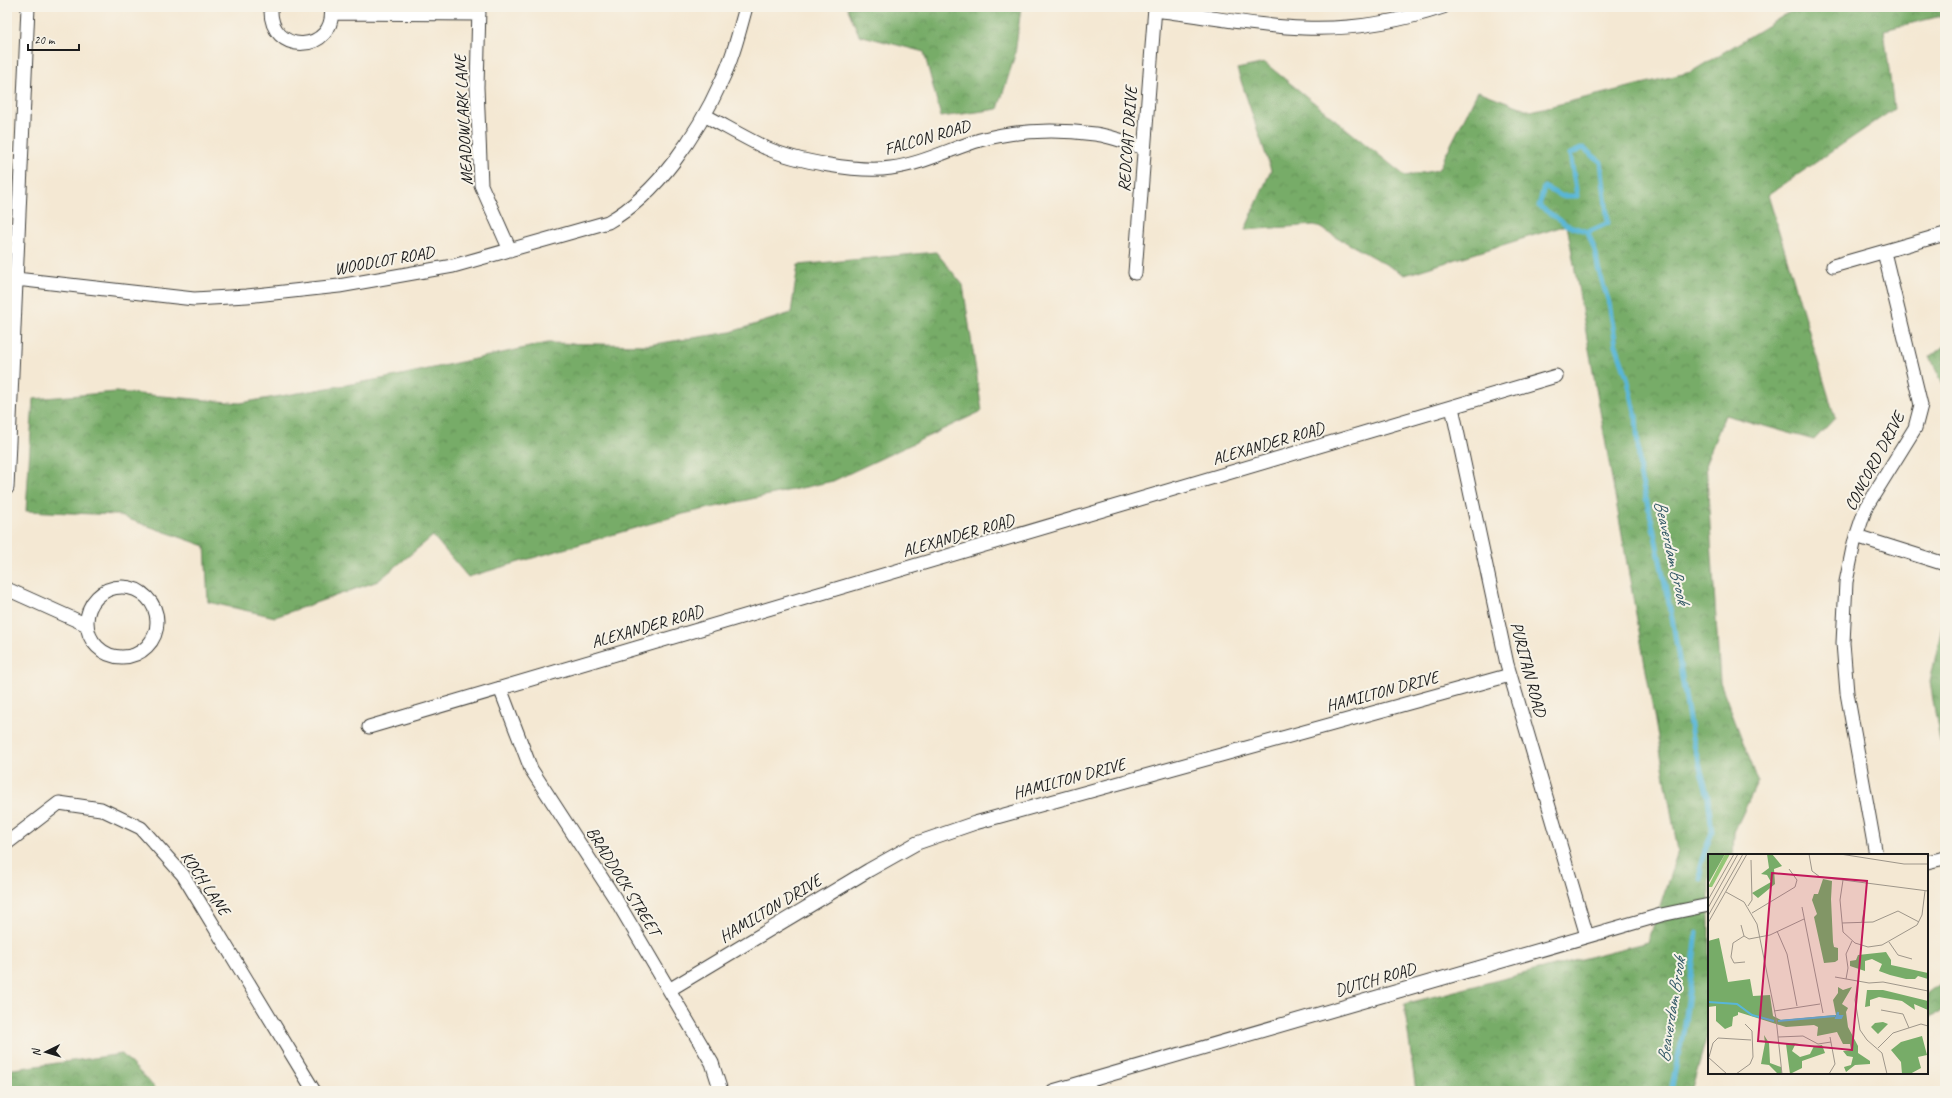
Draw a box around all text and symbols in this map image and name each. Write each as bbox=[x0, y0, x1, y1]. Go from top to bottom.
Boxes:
scale bar bbox=[28, 26, 79, 52]
text: 20 m bbox=[34, 32, 56, 48]
street label: MEADOWLARK LANE bbox=[449, 51, 477, 186]
street label: REDCOAT DRIVE bbox=[1113, 83, 1142, 192]
street label: FALCON ROAD bbox=[882, 115, 974, 160]
street label: WOODLOT ROAD bbox=[333, 241, 438, 280]
street label: CONCORD DRIVE bbox=[1840, 407, 1910, 514]
street label: ALEXANDER ROAD bbox=[1210, 417, 1329, 469]
water label: Beaverdam Brook bbox=[1649, 498, 1695, 609]
street label: ALEXANDER ROAD bbox=[900, 509, 1019, 561]
street label: ALEXANDER ROAD bbox=[589, 600, 708, 652]
street label: PURITAN ROAD bbox=[1506, 620, 1552, 721]
street label: HAMILTON DRIVE bbox=[1324, 666, 1443, 717]
street label: HAMILTON DRIVE bbox=[1011, 753, 1130, 804]
street label: BRADDOCK STREET bbox=[582, 823, 667, 942]
street label: KOCH LANE bbox=[176, 847, 236, 922]
inset map bbox=[1708, 854, 1928, 1074]
street label: HAMILTON DRIVE bbox=[715, 868, 827, 947]
water label: Beaverdam Brook bbox=[1652, 953, 1691, 1064]
street label: DUTCH ROAD bbox=[1332, 957, 1420, 1001]
north arrow bbox=[26, 1032, 66, 1072]
text: N bbox=[29, 1047, 43, 1057]

